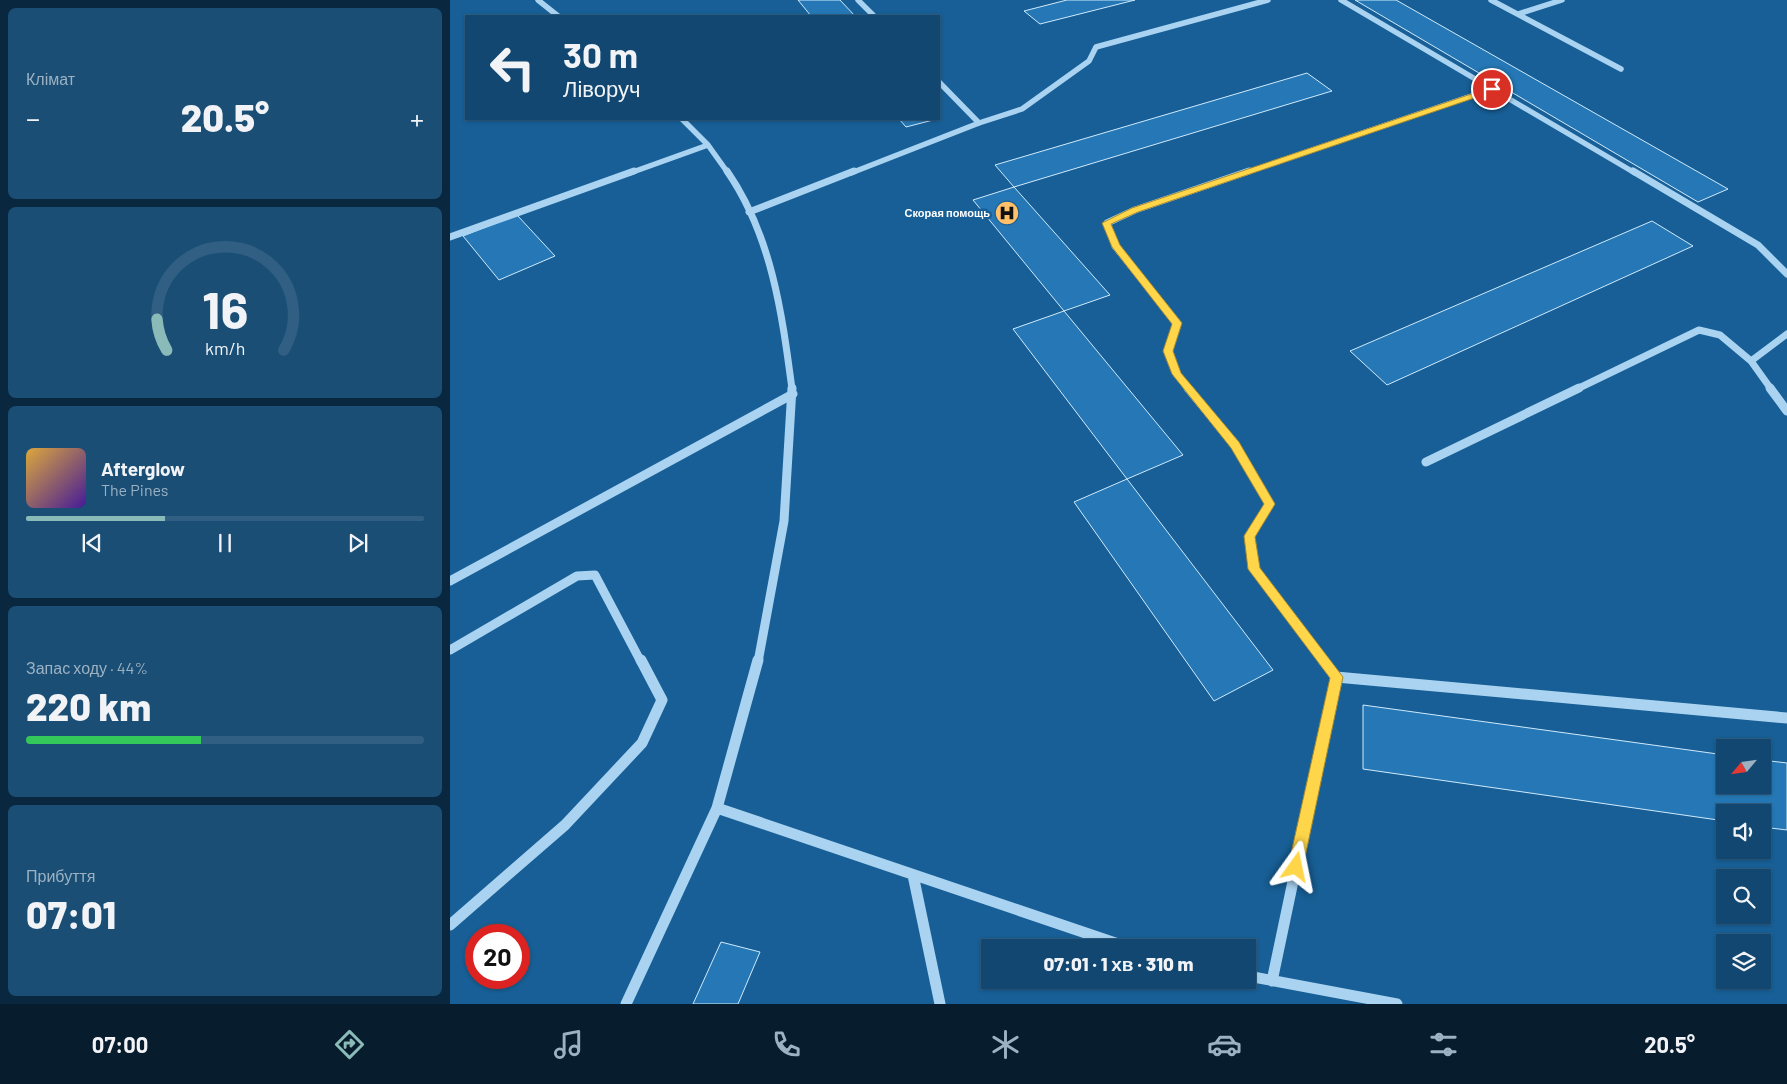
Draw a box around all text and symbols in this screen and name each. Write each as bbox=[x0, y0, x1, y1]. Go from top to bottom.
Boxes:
text: 30 m bbox=[563, 33, 638, 75]
icon: left bbox=[480, 35, 545, 100]
pin bbox=[1471, 68, 1513, 110]
text: Клімат bbox=[26, 69, 75, 88]
text: Ліворуч bbox=[563, 75, 640, 101]
icon: arrive bbox=[1478, 75, 1506, 103]
text: 20.5° bbox=[181, 94, 269, 140]
text: − bbox=[26, 101, 40, 135]
text: + bbox=[410, 101, 424, 135]
hospital icon: Скорая помощь bbox=[994, 200, 1020, 226]
place label: Скорая помощь bbox=[905, 206, 990, 219]
text: 16 bbox=[202, 277, 248, 339]
text: km/h bbox=[205, 337, 245, 359]
text: Afterglow bbox=[101, 457, 185, 480]
text: The Pines bbox=[101, 480, 169, 499]
icon: previous bbox=[78, 529, 106, 557]
icon: pause bbox=[211, 529, 239, 557]
icon: next bbox=[344, 529, 372, 557]
text: Запас ходу · 44% bbox=[26, 658, 148, 677]
text: 220 km bbox=[26, 683, 151, 729]
north arrow bbox=[1716, 739, 1771, 794]
map controls bbox=[1716, 739, 1771, 989]
button: sound bbox=[1716, 804, 1771, 859]
position arrow bbox=[1269, 840, 1321, 892]
text: Прибуття bbox=[26, 866, 95, 885]
button: search bbox=[1716, 869, 1771, 924]
text: 07:01 bbox=[26, 891, 116, 937]
speed limit sign: 20 bbox=[465, 924, 530, 989]
button: layers bbox=[1716, 934, 1771, 989]
text: 07:01 · 1 хв · 310 m bbox=[1043, 952, 1194, 975]
icon: directions bbox=[332, 1027, 367, 1062]
icon: music bbox=[551, 1027, 586, 1062]
icon: phone bbox=[769, 1027, 804, 1062]
icon: climate bbox=[988, 1027, 1023, 1062]
icon: car bbox=[1207, 1027, 1242, 1062]
icon: filters bbox=[1426, 1027, 1461, 1062]
text: 07:00 bbox=[92, 1031, 148, 1057]
text: 20.5° bbox=[1644, 1031, 1695, 1057]

